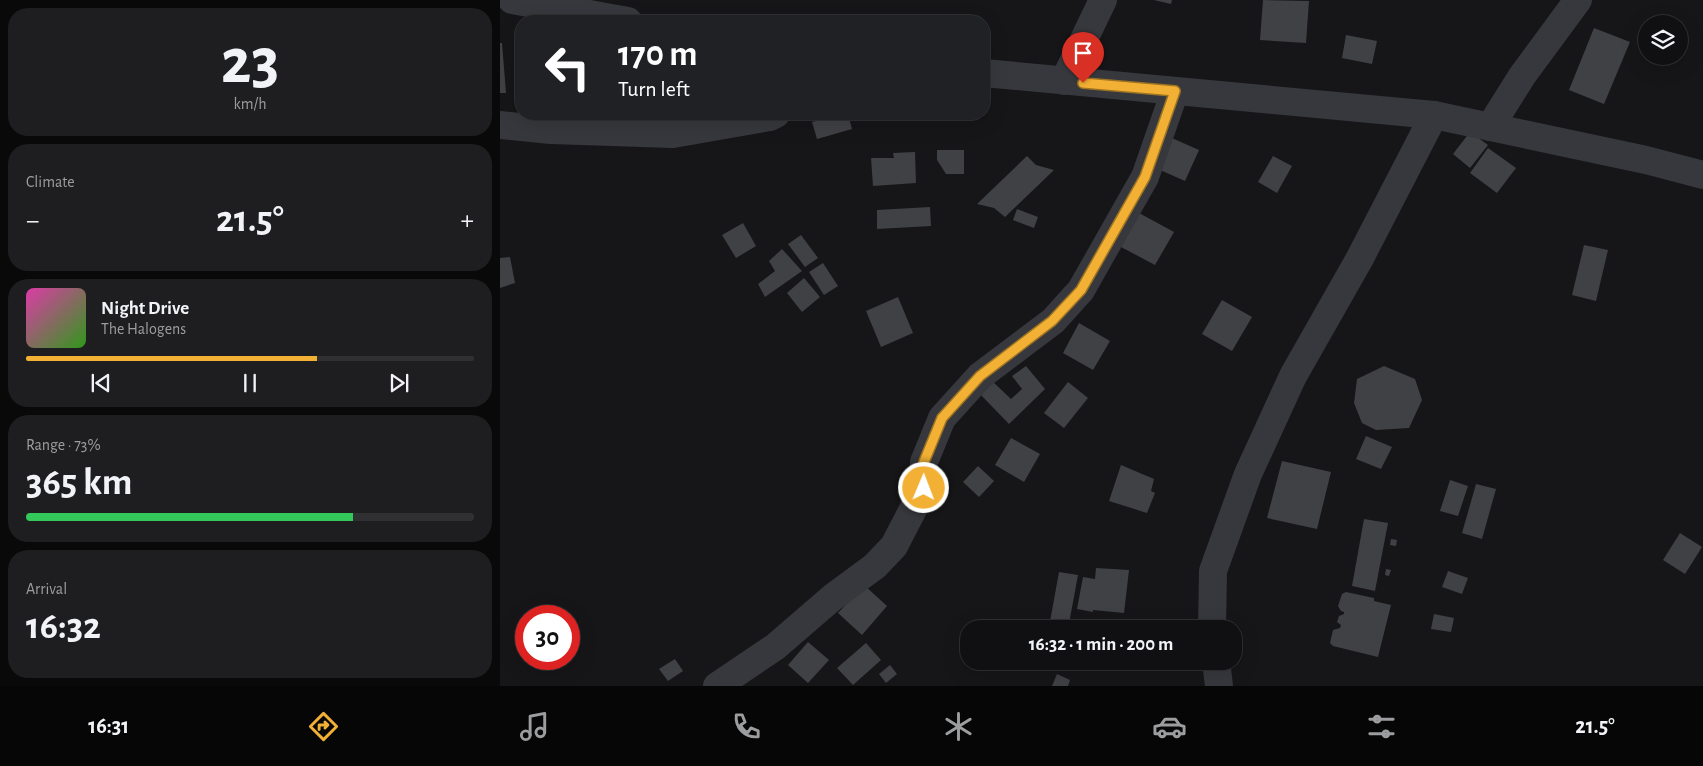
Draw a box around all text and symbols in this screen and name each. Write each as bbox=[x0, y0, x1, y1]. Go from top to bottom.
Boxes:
map controls bbox=[1638, 15, 1688, 65]
button: layers bbox=[1638, 15, 1688, 65]
text: 23 bbox=[221, 30, 279, 95]
pin bbox=[1062, 32, 1104, 83]
icon: left bbox=[535, 35, 600, 100]
text: 170 m bbox=[618, 37, 698, 72]
icon: arrive bbox=[1069, 39, 1097, 67]
text: Turn left bbox=[618, 78, 690, 100]
text: km/h bbox=[233, 96, 267, 112]
text: Climate bbox=[26, 174, 75, 190]
text: 21.5° bbox=[216, 201, 284, 239]
text: − bbox=[26, 207, 39, 235]
text: + bbox=[461, 207, 474, 235]
text: Night Drive bbox=[101, 299, 189, 318]
text: The Halogens bbox=[101, 321, 186, 337]
icon: previous bbox=[87, 369, 115, 397]
icon: pause bbox=[236, 369, 264, 397]
icon: next bbox=[385, 369, 413, 397]
text: Range · 73% bbox=[26, 437, 101, 453]
position arrow bbox=[897, 461, 949, 513]
text: 365 km bbox=[26, 464, 132, 502]
text: Arrival bbox=[26, 581, 67, 597]
speed limit sign: 30 bbox=[515, 605, 580, 670]
text: 16:32 bbox=[26, 608, 101, 646]
text: 16:32 · 1 min · 200 m bbox=[1029, 635, 1173, 654]
icon: directions bbox=[306, 709, 341, 744]
icon: music bbox=[517, 709, 552, 744]
icon: phone bbox=[729, 709, 764, 744]
icon: climate bbox=[941, 709, 976, 744]
icon: car bbox=[1152, 709, 1187, 744]
icon: filters bbox=[1364, 709, 1399, 744]
text: 16:31 bbox=[88, 715, 129, 737]
text: 21.5° bbox=[1575, 715, 1615, 737]

